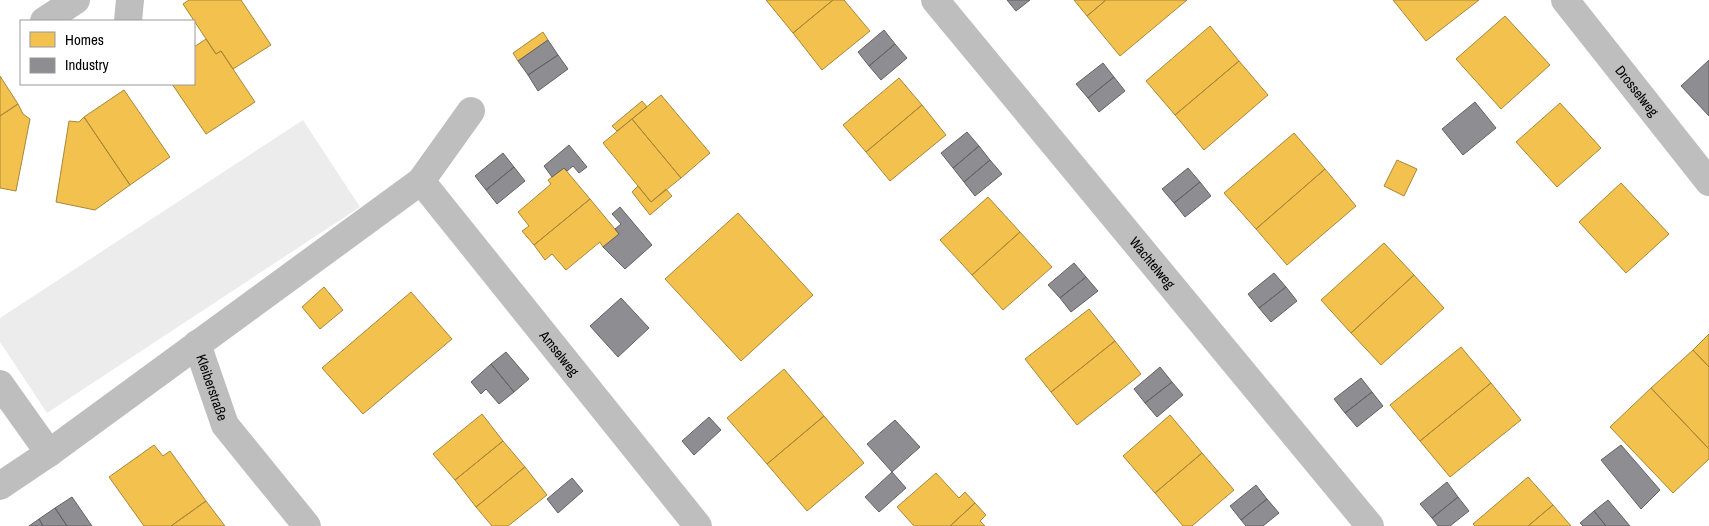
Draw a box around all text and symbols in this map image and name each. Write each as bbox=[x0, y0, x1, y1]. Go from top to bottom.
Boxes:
legend bbox=[20, 20, 195, 85]
text: Homes bbox=[65, 29, 104, 50]
text: Industry bbox=[65, 54, 110, 75]
street label: Drosselweg bbox=[1611, 62, 1663, 121]
street label: Wachtelweg bbox=[1126, 233, 1179, 293]
street label: Amselweg bbox=[535, 326, 583, 380]
street label: Kleiberstraße bbox=[192, 352, 232, 423]

